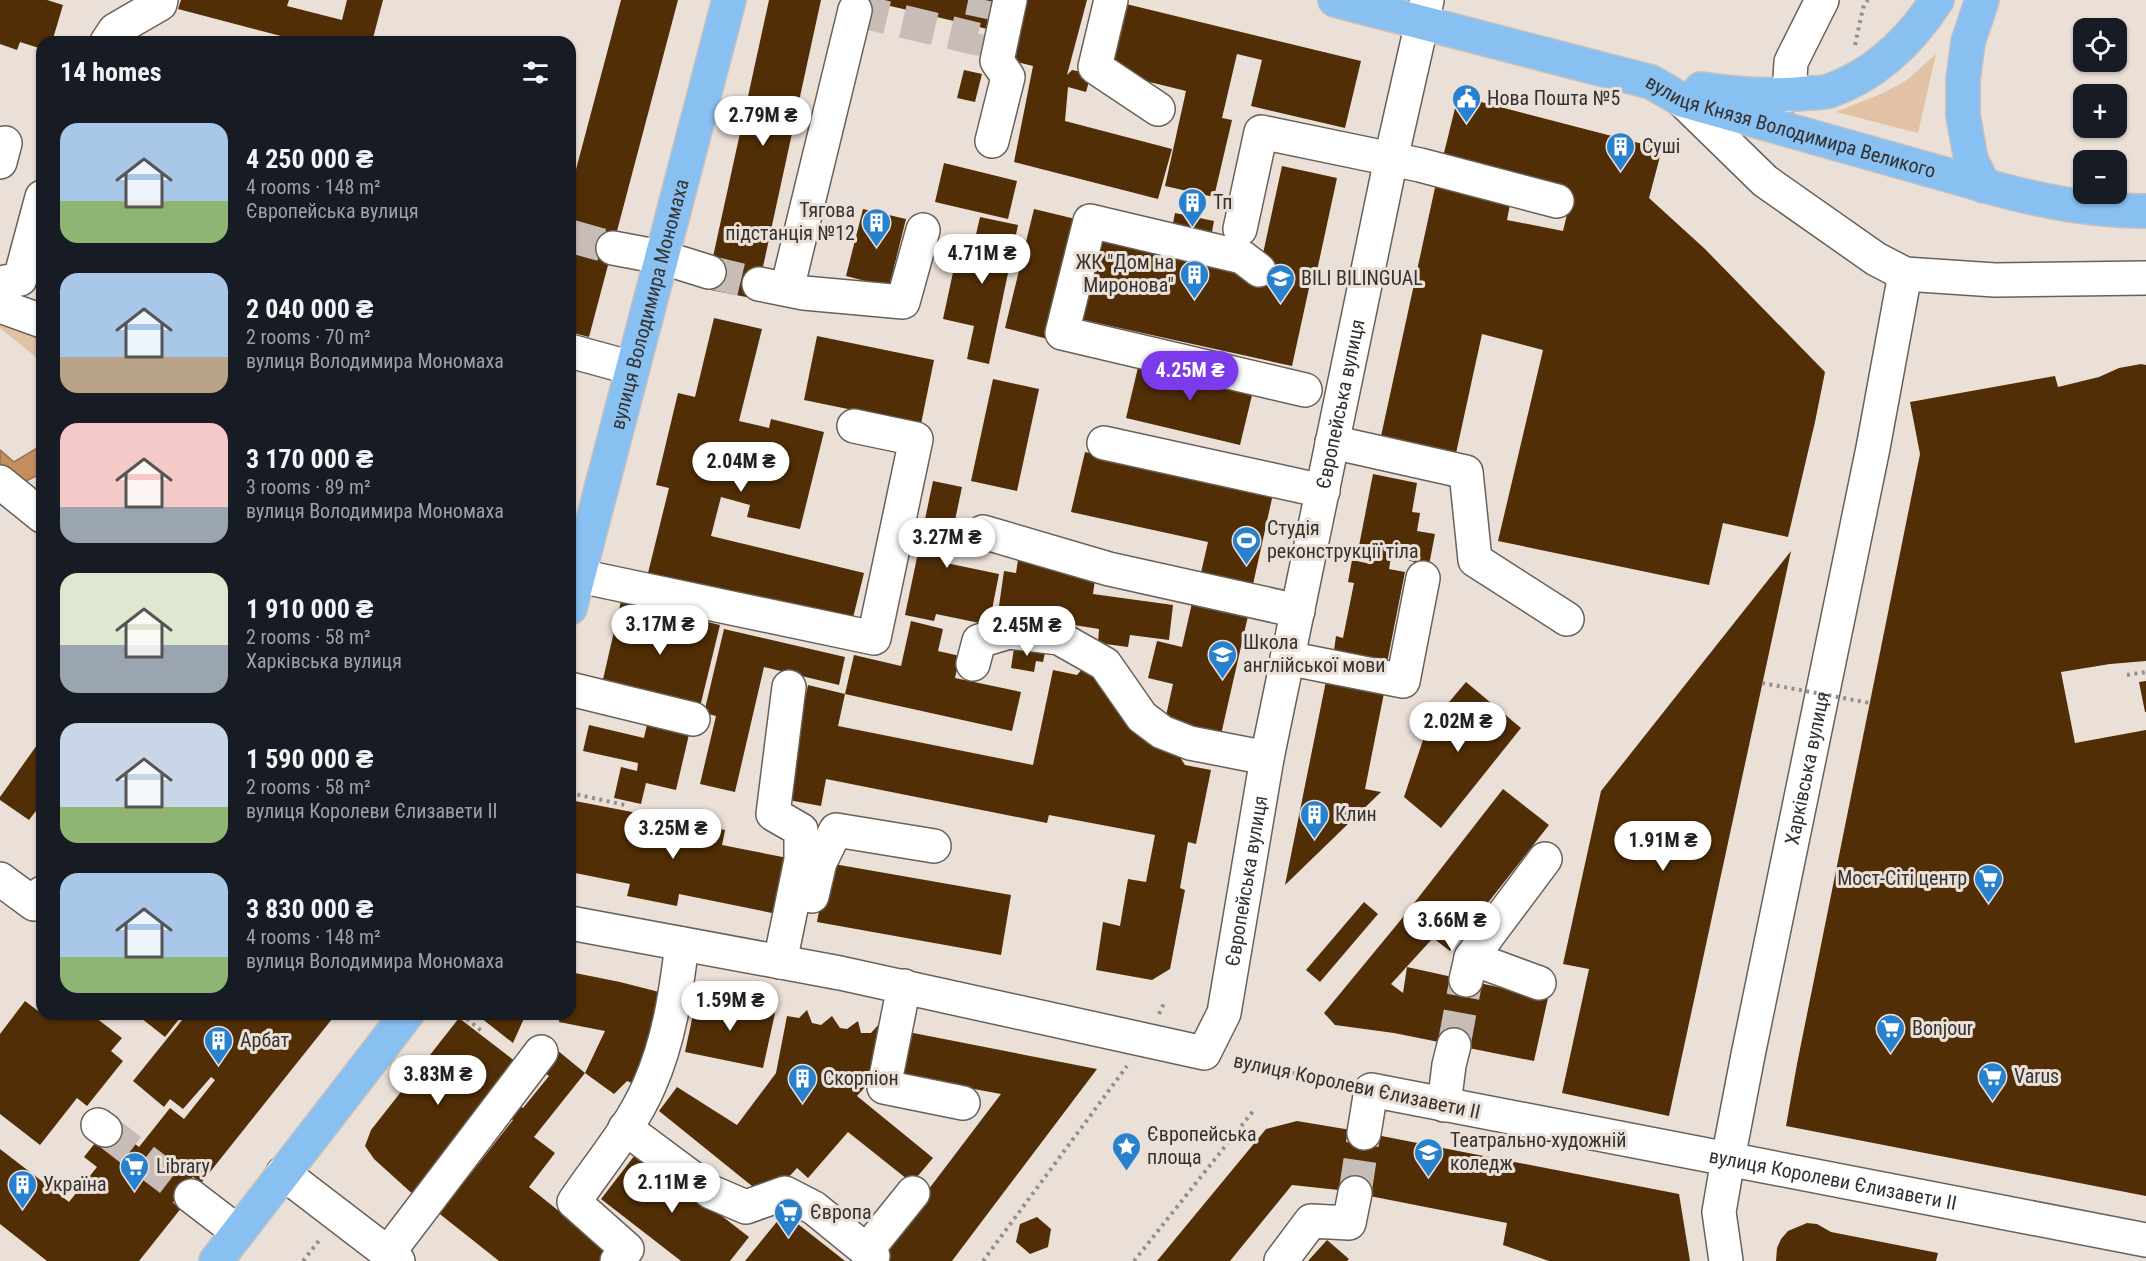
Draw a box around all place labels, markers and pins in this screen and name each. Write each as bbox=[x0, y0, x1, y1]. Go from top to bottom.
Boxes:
public building icon: Нова Пошта №5 bbox=[1450, 82, 1482, 124]
place label: Нова Пошта №5 bbox=[1487, 86, 1620, 110]
pin: 2.79M ₴ bbox=[708, 96, 818, 147]
building icon: Суші bbox=[1605, 130, 1637, 172]
place label: Суші bbox=[1642, 134, 1680, 158]
building icon: Тп bbox=[1176, 186, 1208, 228]
place label: Тп bbox=[1213, 190, 1233, 214]
place label: Тягова пiдстанцiя №12 bbox=[725, 198, 855, 245]
building icon: Тягова пiдстанцiя №12 bbox=[860, 206, 892, 248]
pin: 4.71M ₴ bbox=[927, 234, 1037, 285]
place label: ЖК "Дом на Миронова" bbox=[1075, 250, 1174, 297]
building icon: ЖК "Дом на Миронова" bbox=[1179, 258, 1211, 300]
school or university icon: BILI BILINGUAL bbox=[1264, 262, 1296, 304]
place label: BILI BILINGUAL bbox=[1301, 266, 1423, 290]
pin: 4.25M ₴ bbox=[1135, 351, 1245, 402]
pin: 2.04M ₴ bbox=[686, 442, 796, 493]
place label: Студія реконструкції тіла bbox=[1267, 516, 1419, 563]
pin: 3.27M ₴ bbox=[892, 518, 1002, 569]
sports icon: Студія реконструкції тіла bbox=[1230, 524, 1262, 566]
pin: 3.17M ₴ bbox=[605, 605, 715, 656]
pin: 2.45M ₴ bbox=[972, 606, 1082, 657]
place label: Школа англійської мови bbox=[1243, 630, 1386, 677]
school or university icon: Школа англійської мови bbox=[1206, 638, 1238, 680]
pin: 2.02M ₴ bbox=[1403, 702, 1513, 753]
building icon: Клин bbox=[1298, 798, 1330, 840]
place label: Клин bbox=[1335, 802, 1377, 826]
pin: 3.25M ₴ bbox=[618, 809, 728, 860]
pin: 1.91M ₴ bbox=[1608, 821, 1718, 872]
supermarket icon: Мост-Сіті центр bbox=[1972, 862, 2004, 904]
place label: Мост-Сіті центр bbox=[1837, 866, 1967, 890]
pin: 3.66M ₴ bbox=[1397, 901, 1507, 952]
pin: 1.59M ₴ bbox=[675, 981, 785, 1032]
supermarket icon: Bonjour bbox=[1875, 1012, 1907, 1054]
place label: Bonjour bbox=[1912, 1016, 1973, 1040]
building icon: Арбат bbox=[203, 1024, 235, 1066]
place label: Арбат bbox=[240, 1028, 289, 1052]
pin: 3.83M ₴ bbox=[383, 1055, 493, 1106]
supermarket icon: Varus bbox=[1977, 1060, 2009, 1102]
building icon: Скорпіон bbox=[786, 1062, 818, 1104]
place label: Varus bbox=[2014, 1064, 2059, 1088]
place label: Скорпіон bbox=[823, 1066, 899, 1090]
place label: Європейська площа bbox=[1147, 1122, 1257, 1169]
place label: Театрально-художній коледж bbox=[1450, 1128, 1626, 1175]
place icon: Європейська площа bbox=[1110, 1130, 1142, 1172]
school or university icon: Театрально-художній коледж bbox=[1413, 1136, 1445, 1178]
supermarket icon: Library bbox=[119, 1150, 151, 1192]
place label: Library bbox=[156, 1154, 210, 1178]
pin: 2.11M ₴ bbox=[617, 1163, 727, 1214]
building icon: Україна bbox=[6, 1168, 38, 1210]
place label: Україна bbox=[43, 1172, 106, 1196]
supermarket icon: Європа bbox=[773, 1196, 805, 1238]
place label: Європа bbox=[810, 1200, 872, 1224]

